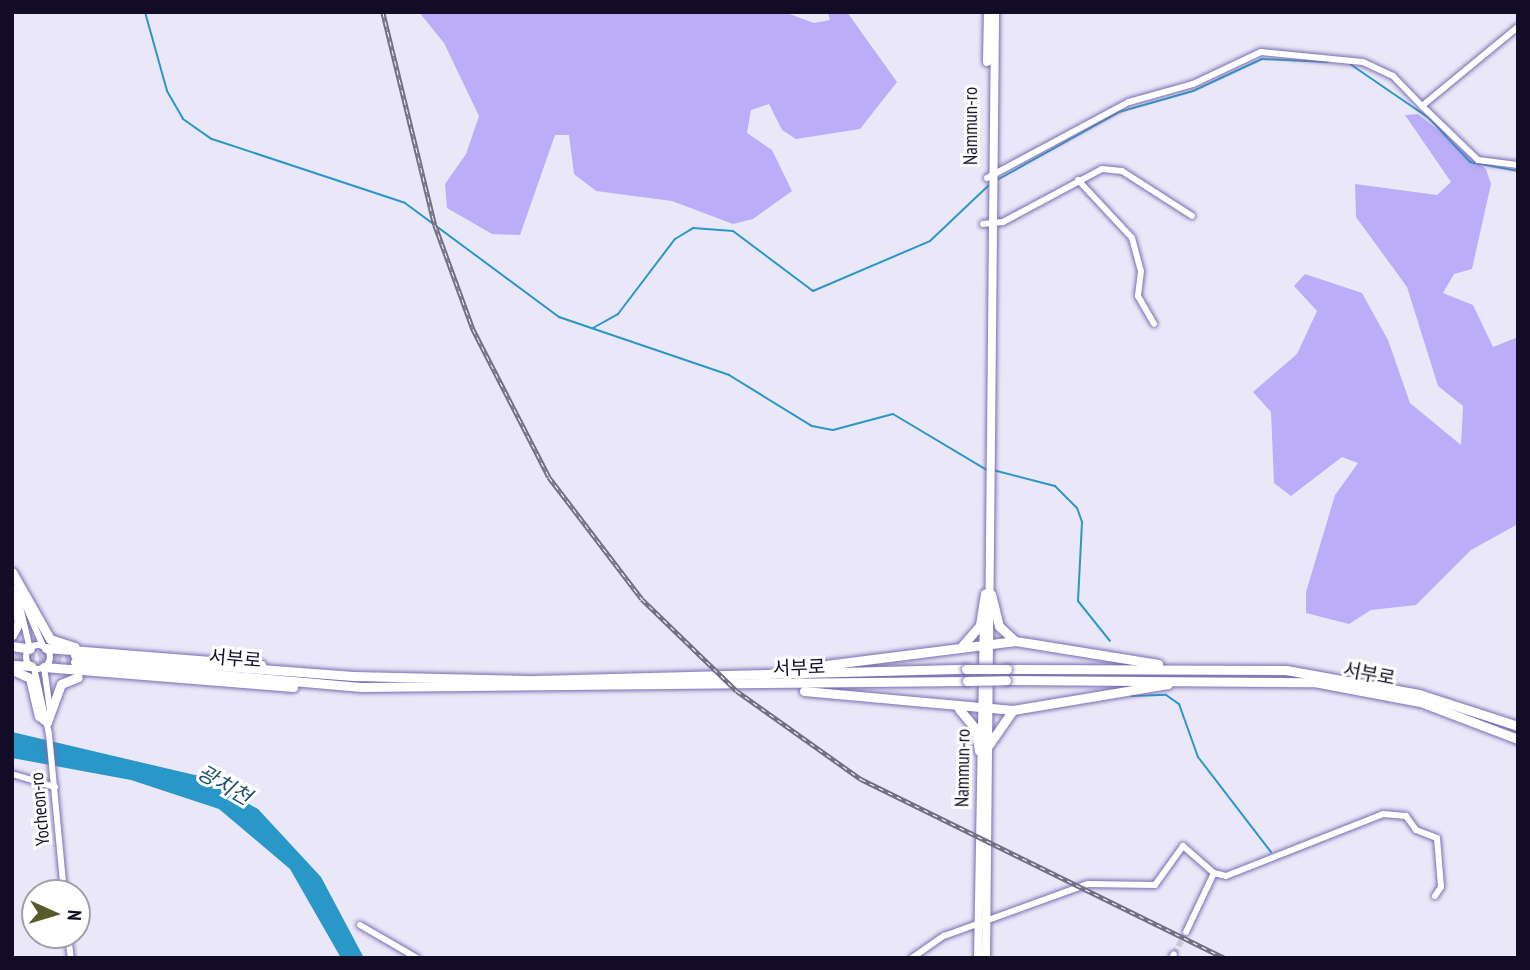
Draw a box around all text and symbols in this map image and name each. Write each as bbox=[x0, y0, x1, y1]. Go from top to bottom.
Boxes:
street label: Nammun-ro bbox=[960, 87, 982, 165]
street label: 서부로 bbox=[208, 645, 262, 673]
street label: 서부로 bbox=[772, 656, 826, 680]
street label: 서부로 bbox=[1341, 658, 1397, 690]
street label: Nammun-ro bbox=[951, 729, 975, 807]
water label: 광치천 bbox=[193, 760, 255, 810]
street label: Yocheon-ro bbox=[25, 771, 55, 847]
north arrow bbox=[21, 879, 91, 949]
text: N bbox=[63, 909, 87, 921]

